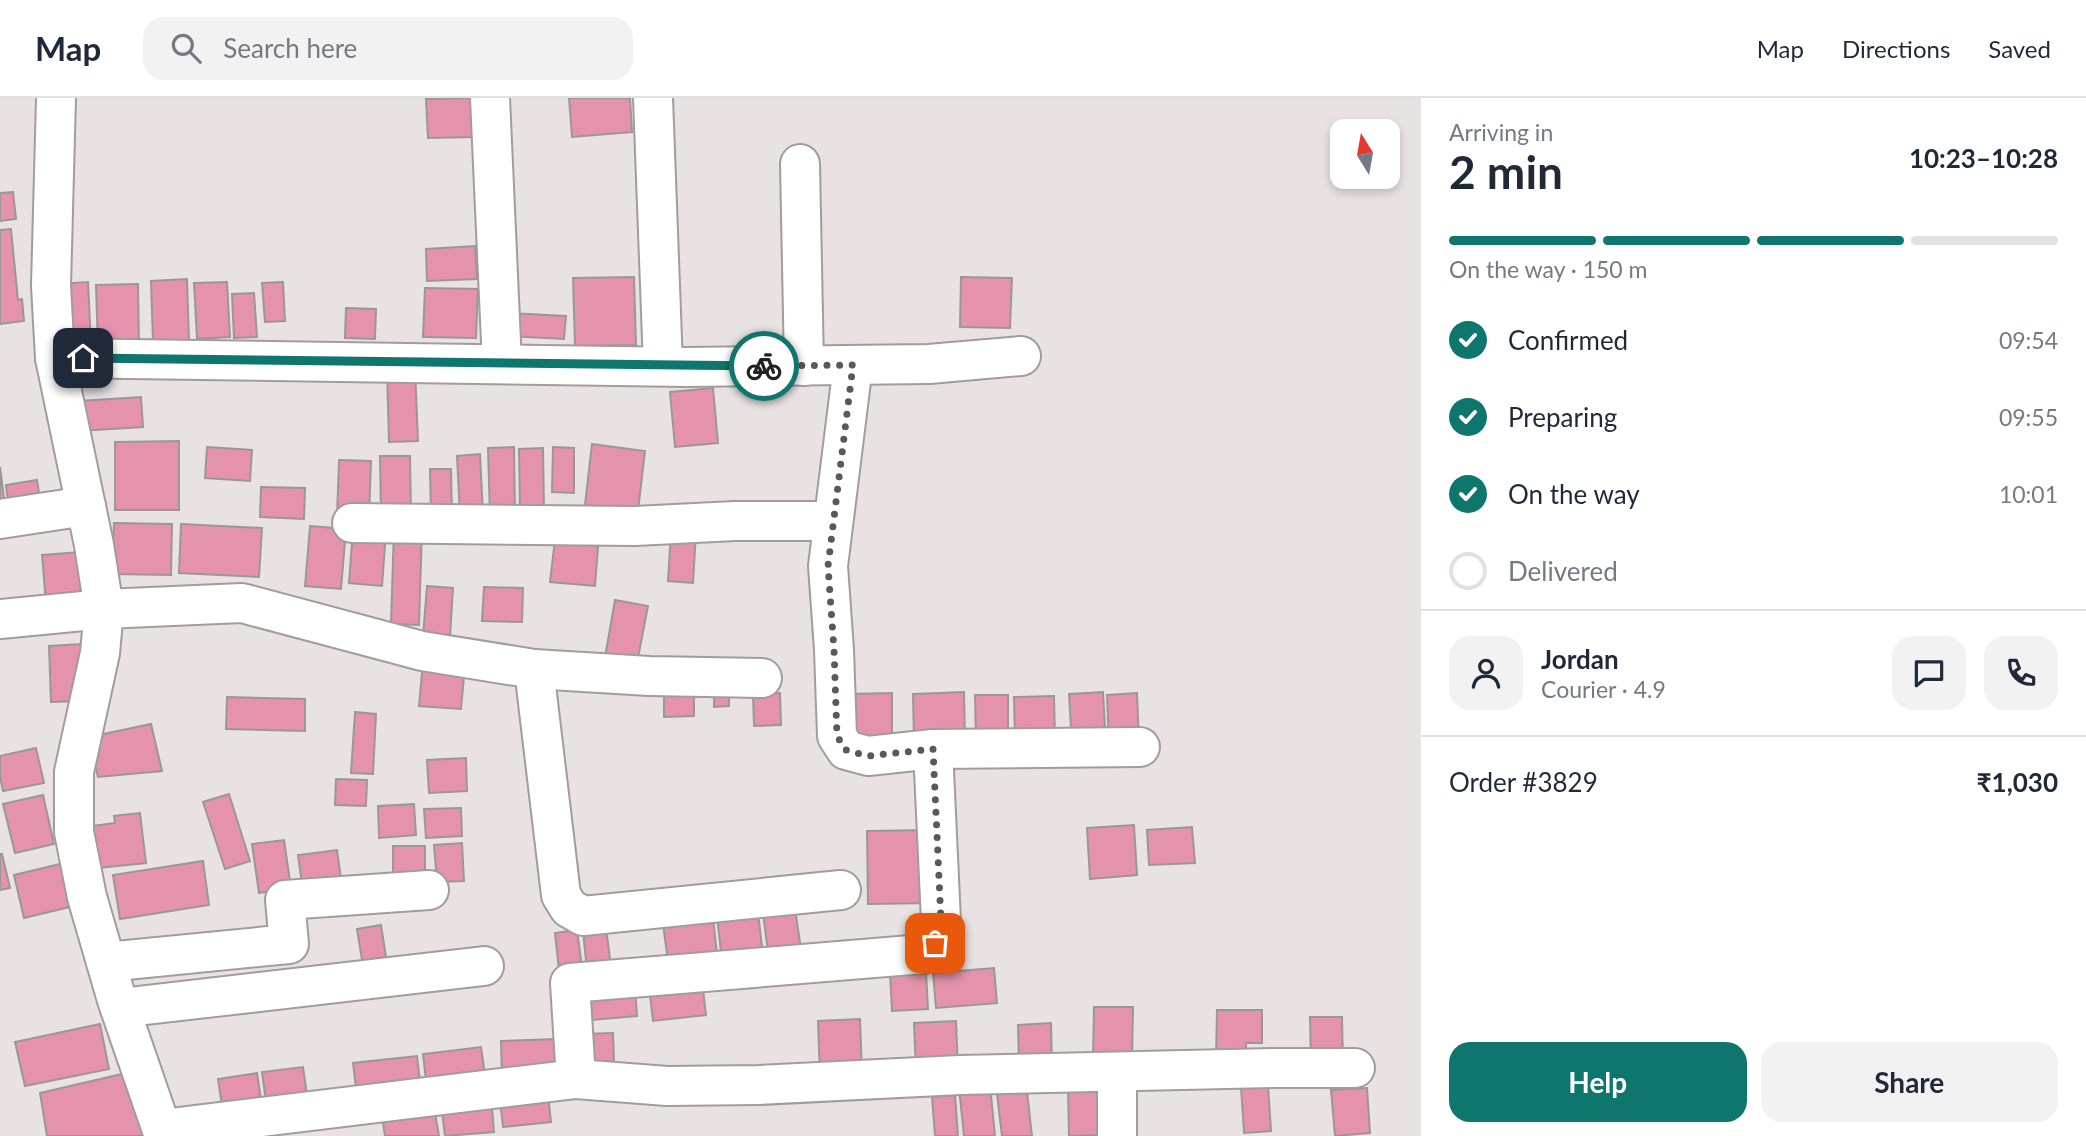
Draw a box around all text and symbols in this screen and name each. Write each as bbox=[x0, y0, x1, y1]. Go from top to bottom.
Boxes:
search box bbox=[143, 17, 633, 80]
text: Map bbox=[35, 28, 101, 68]
icon: search bbox=[167, 29, 205, 67]
text: Search here bbox=[223, 32, 357, 64]
text: Map bbox=[1757, 34, 1804, 63]
text: Directions bbox=[1842, 34, 1950, 63]
text: Saved bbox=[1988, 34, 2051, 63]
text: Arriving in bbox=[1449, 118, 1553, 146]
north arrow bbox=[1330, 119, 1400, 189]
map controls bbox=[1330, 119, 1400, 189]
text: 10:23–10:28 bbox=[1909, 142, 2058, 174]
text: 2 min bbox=[1449, 144, 1563, 199]
text: On the way · 150 m bbox=[1449, 255, 1648, 283]
icon: check bbox=[1449, 321, 1487, 359]
text: Confirmed bbox=[1508, 324, 1628, 356]
text: 09:54 bbox=[1999, 326, 2058, 354]
pin bbox=[53, 328, 113, 388]
courier bbox=[729, 331, 799, 401]
icon: home bbox=[64, 339, 102, 377]
icon: bike bbox=[745, 347, 783, 385]
icon: check bbox=[1449, 398, 1487, 436]
text: Preparing bbox=[1508, 401, 1617, 433]
text: 09:55 bbox=[1999, 403, 2058, 431]
icon: check bbox=[1449, 475, 1487, 513]
text: On the way bbox=[1508, 478, 1640, 510]
text: 10:01 bbox=[1999, 480, 2058, 508]
text: Delivered bbox=[1508, 555, 1618, 587]
button: person bbox=[1449, 636, 1523, 710]
button: chat bbox=[1892, 636, 1966, 710]
button: phone bbox=[1984, 636, 2058, 710]
text: Jordan bbox=[1541, 643, 1619, 675]
text: Courier · 4.9 bbox=[1541, 675, 1666, 703]
text: Order #3829 bbox=[1449, 766, 1598, 798]
text: ₹1,030 bbox=[1977, 766, 2058, 798]
pin bbox=[905, 913, 965, 973]
icon: bag bbox=[916, 924, 954, 962]
button: Help bbox=[1449, 1042, 1747, 1122]
button: Share bbox=[1761, 1042, 2058, 1122]

